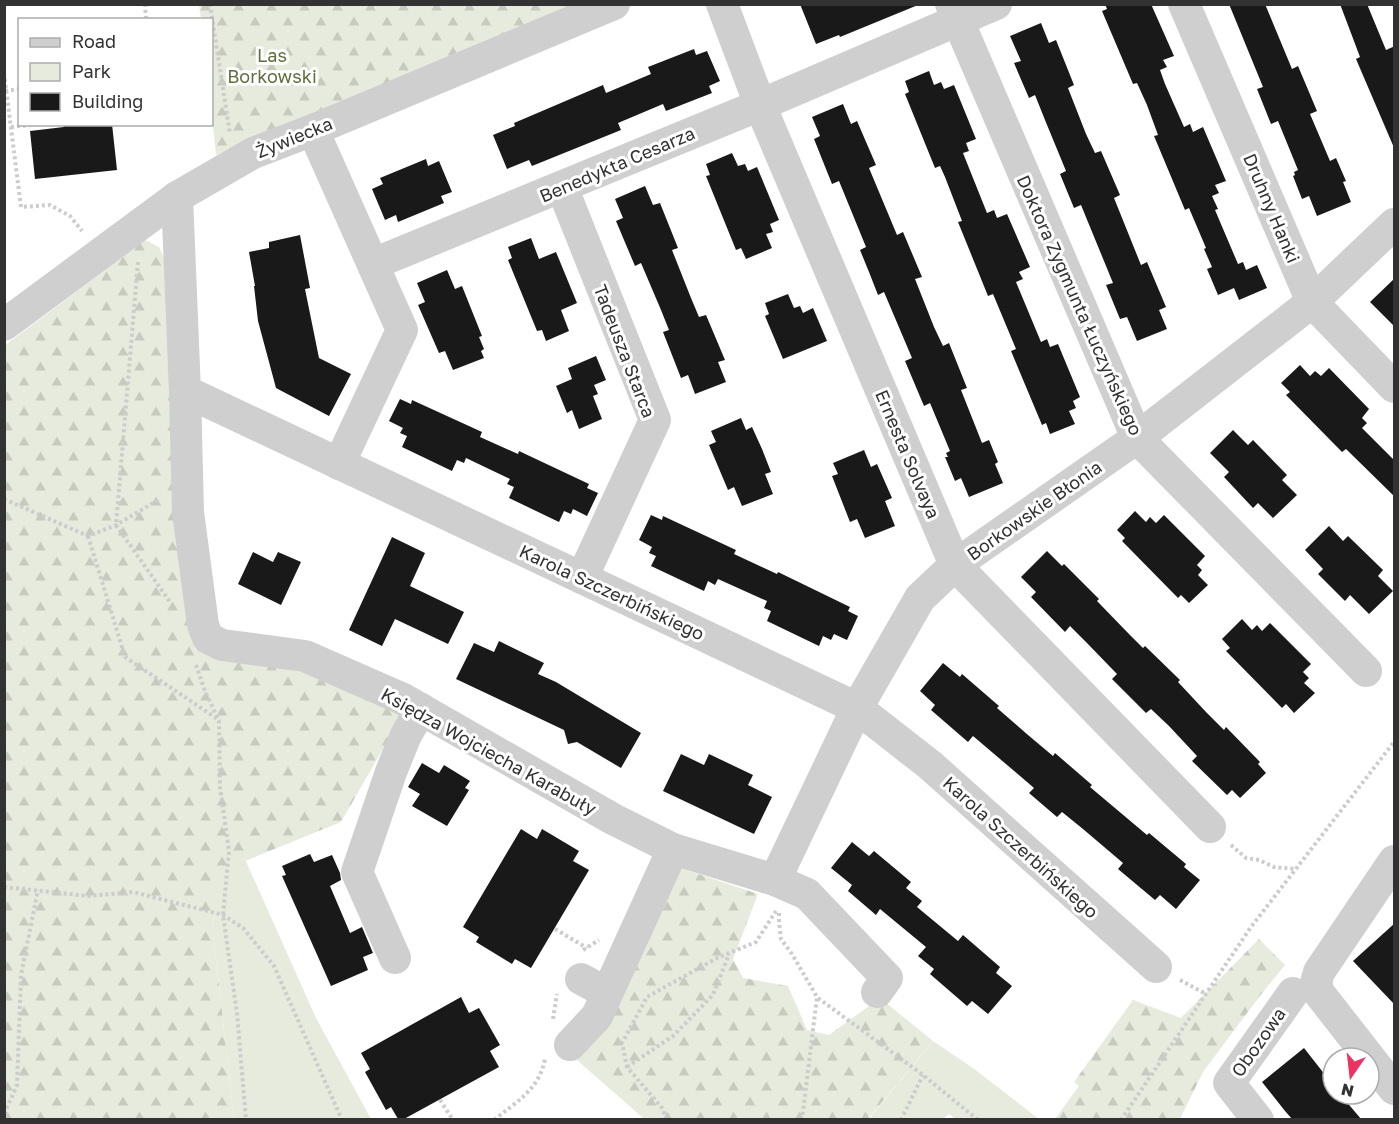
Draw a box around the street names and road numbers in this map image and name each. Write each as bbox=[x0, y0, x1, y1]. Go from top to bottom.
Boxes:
street label: Żywiecka bbox=[252, 112, 336, 162]
street label: Benedykta Cesarza bbox=[536, 121, 698, 207]
street label: Druhny Hanki bbox=[1239, 150, 1305, 266]
street label: Doktora Zygmunta Łuczyńskiego bbox=[1012, 171, 1148, 439]
street label: Tadeusza Starca bbox=[589, 281, 661, 421]
street label: Ernesta Solvaya bbox=[871, 386, 945, 522]
street label: Borkowskie Błonia bbox=[962, 455, 1106, 565]
street label: Karola Szczerbińskiego bbox=[516, 540, 708, 644]
street label: Księdza Wojciecha Karabuły bbox=[378, 683, 600, 819]
street label: Karola Szczerbińskiego bbox=[939, 771, 1103, 923]
street label: Obozowa bbox=[1226, 1003, 1290, 1081]

